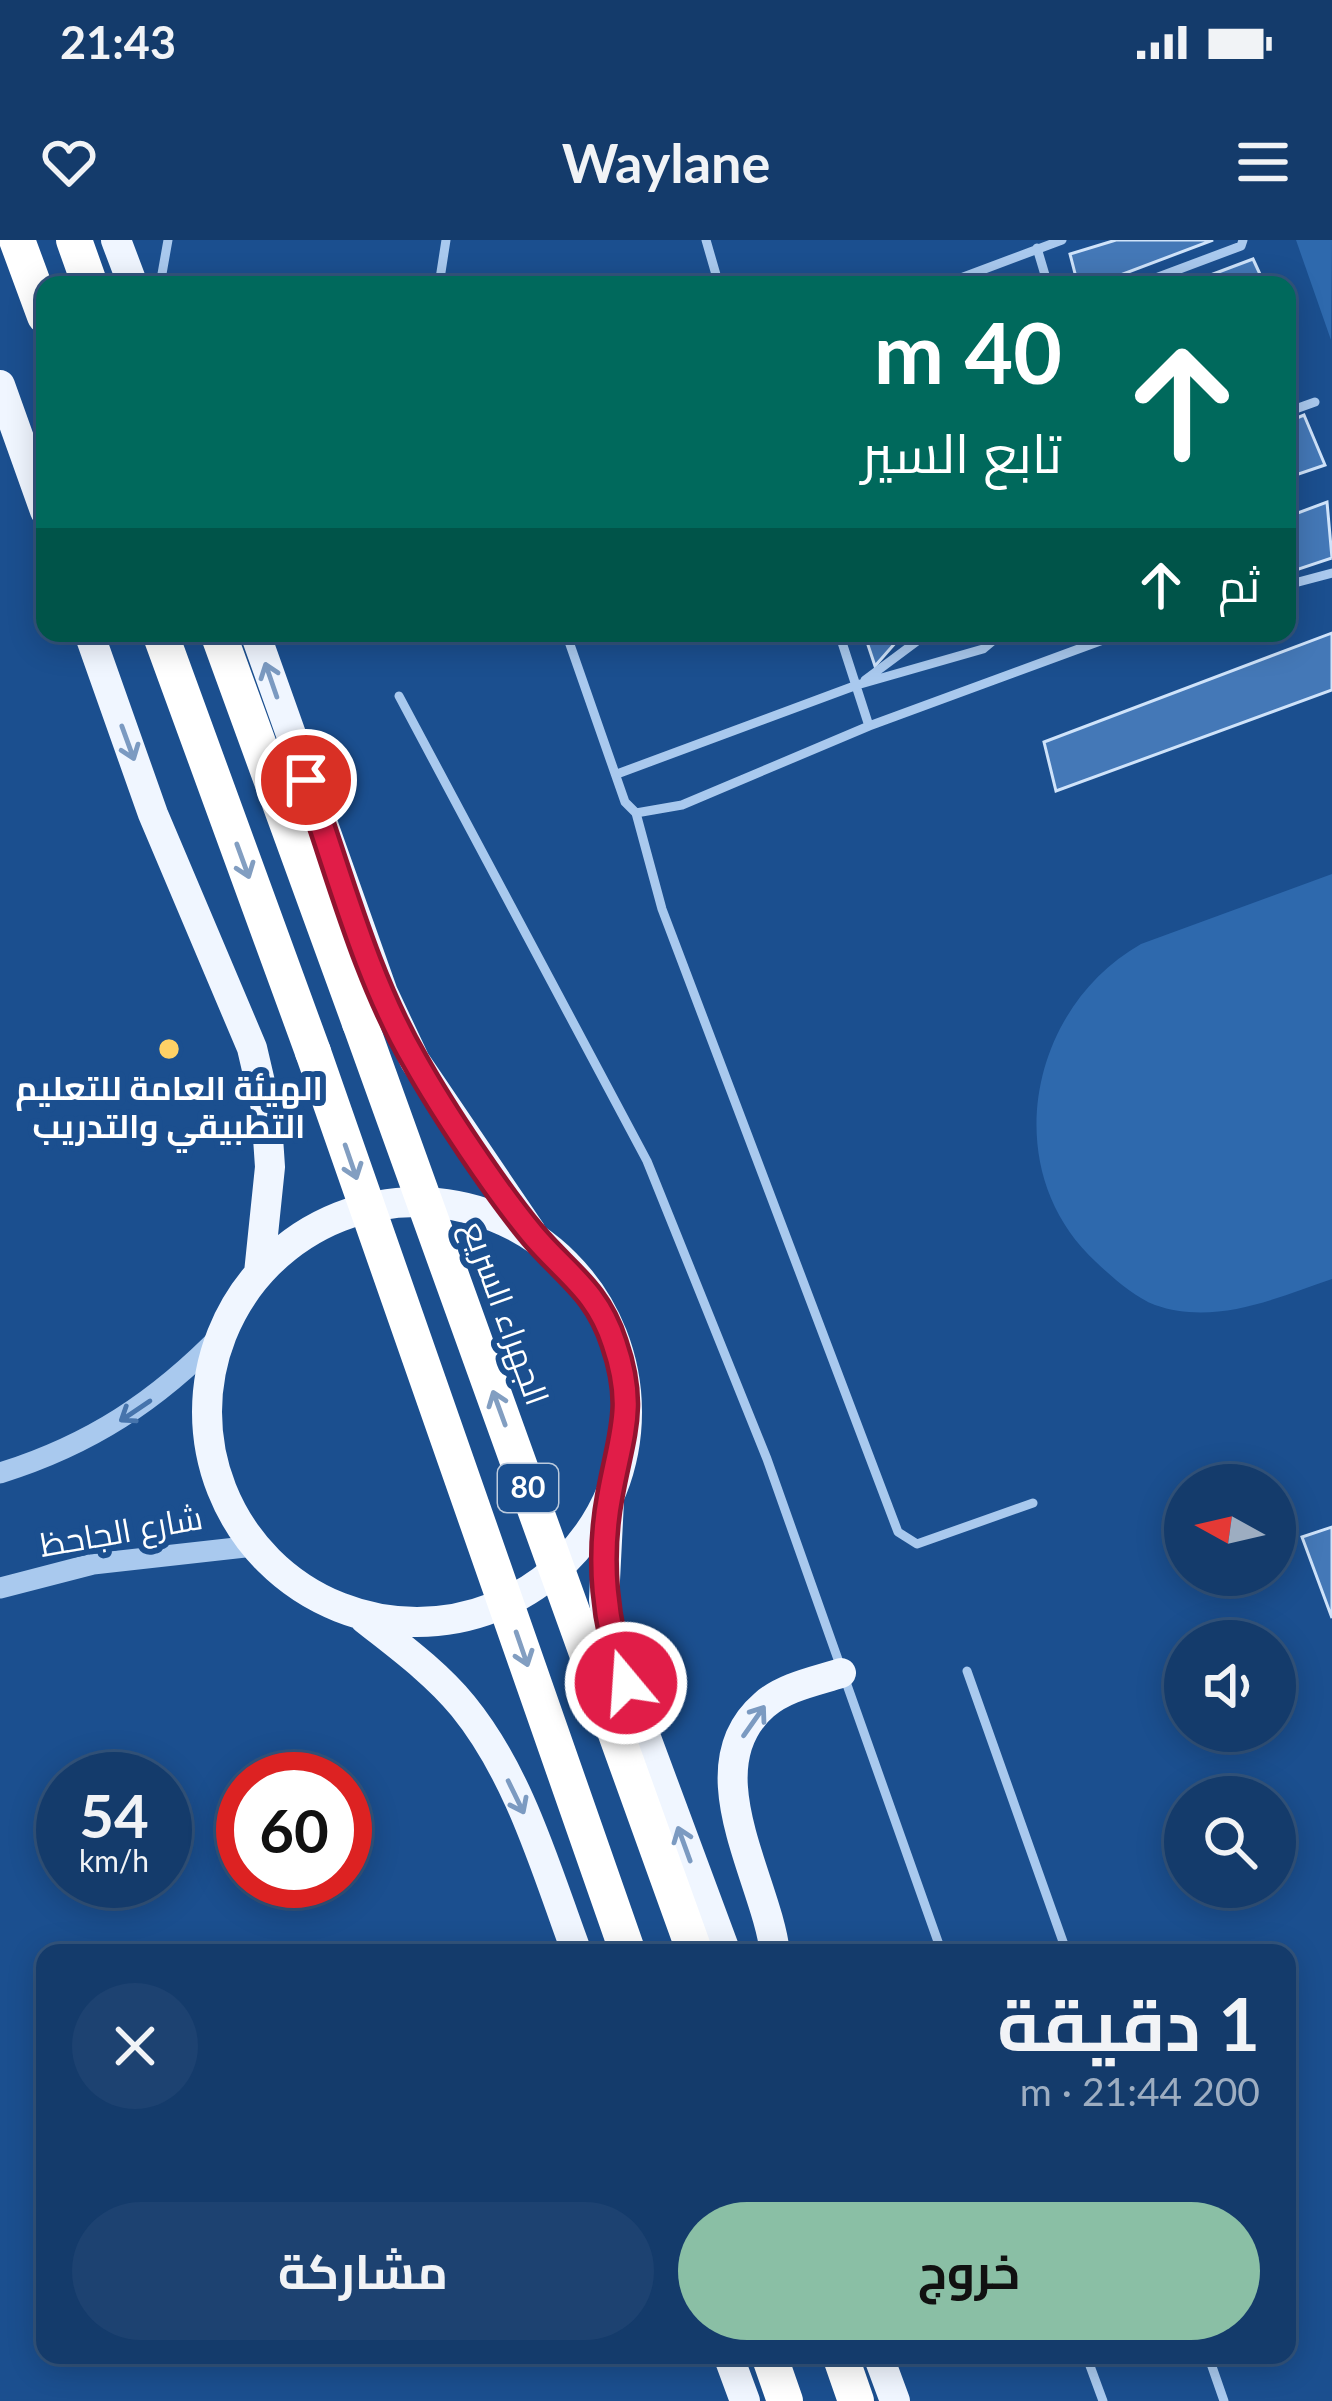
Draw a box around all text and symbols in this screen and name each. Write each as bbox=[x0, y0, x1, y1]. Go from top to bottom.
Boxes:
text: 21:43 bbox=[60, 15, 176, 69]
icon: heart bbox=[36, 129, 102, 195]
icon: menu bbox=[1230, 129, 1296, 195]
text: Waylane bbox=[562, 130, 770, 195]
text: 40 m bbox=[874, 301, 1062, 402]
icon: ahead bbox=[1104, 324, 1260, 480]
text: تابع السير bbox=[861, 420, 1062, 485]
icon: ahead bbox=[1128, 552, 1194, 618]
text: ثم bbox=[1218, 558, 1260, 612]
one-way arrow bbox=[259, 662, 280, 699]
one-way arrow bbox=[119, 724, 140, 761]
pin bbox=[255, 729, 357, 831]
icon: arrive bbox=[273, 747, 339, 813]
one-way arrow bbox=[234, 842, 256, 879]
marker: الهيئة العامة للتعليم التطبيقي والتدريب bbox=[156, 1036, 182, 1062]
place label: الهيئة العامة للتعليم التطبيقي والتدريب bbox=[15, 1067, 323, 1153]
one-way arrow bbox=[342, 1143, 363, 1180]
street label: الجهراء السريع bbox=[451, 1215, 559, 1411]
one-way arrow bbox=[487, 1390, 508, 1427]
one-way arrow bbox=[119, 1398, 153, 1423]
road number: 80 bbox=[498, 1464, 558, 1512]
north arrow bbox=[1164, 1464, 1296, 1596]
map controls bbox=[1164, 1464, 1296, 1908]
street label: شارع الجاحظ bbox=[36, 1496, 206, 1568]
position arrow bbox=[563, 1620, 689, 1746]
button: sound bbox=[1164, 1620, 1296, 1752]
one-way arrow bbox=[513, 1630, 534, 1667]
one-way arrow bbox=[742, 1705, 767, 1738]
speed limit sign: 60 bbox=[216, 1752, 372, 1908]
button: search bbox=[1164, 1776, 1296, 1908]
text: 54 bbox=[79, 1779, 149, 1851]
one-way arrow bbox=[505, 1779, 528, 1814]
one-way arrow bbox=[672, 1826, 694, 1863]
text: km/h bbox=[79, 1842, 149, 1878]
text: 1 دقيقة bbox=[997, 1980, 1260, 2066]
button: close bbox=[72, 1983, 198, 2109]
text: 200 m · 21:44 bbox=[1020, 2068, 1260, 2114]
button: مشاركة bbox=[72, 2202, 654, 2340]
button: خروج bbox=[678, 2202, 1260, 2340]

